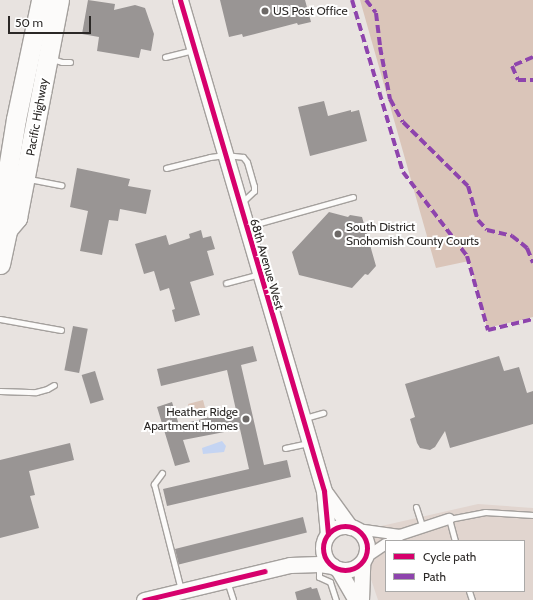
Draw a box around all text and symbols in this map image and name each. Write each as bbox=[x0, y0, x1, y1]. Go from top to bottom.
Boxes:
place label: US Post Office bbox=[273, 4, 348, 18]
marker: US Post Office bbox=[260, 6, 270, 16]
scale bar bbox=[10, 8, 93, 34]
text: 50 m bbox=[15, 15, 43, 30]
street label: Pacific Highway bbox=[23, 77, 51, 157]
street label: 68th Avenue West bbox=[247, 217, 287, 311]
place label: South District Snohomish County Courts bbox=[346, 220, 479, 248]
marker: South District Snohomish County Courts bbox=[333, 229, 343, 239]
place label: Heather Ridge Apartment Homes bbox=[144, 405, 238, 433]
marker: Heather Ridge Apartment Homes bbox=[241, 414, 251, 424]
legend bbox=[385, 540, 525, 592]
text: Cycle path bbox=[423, 549, 476, 564]
text: Path bbox=[423, 569, 446, 584]

